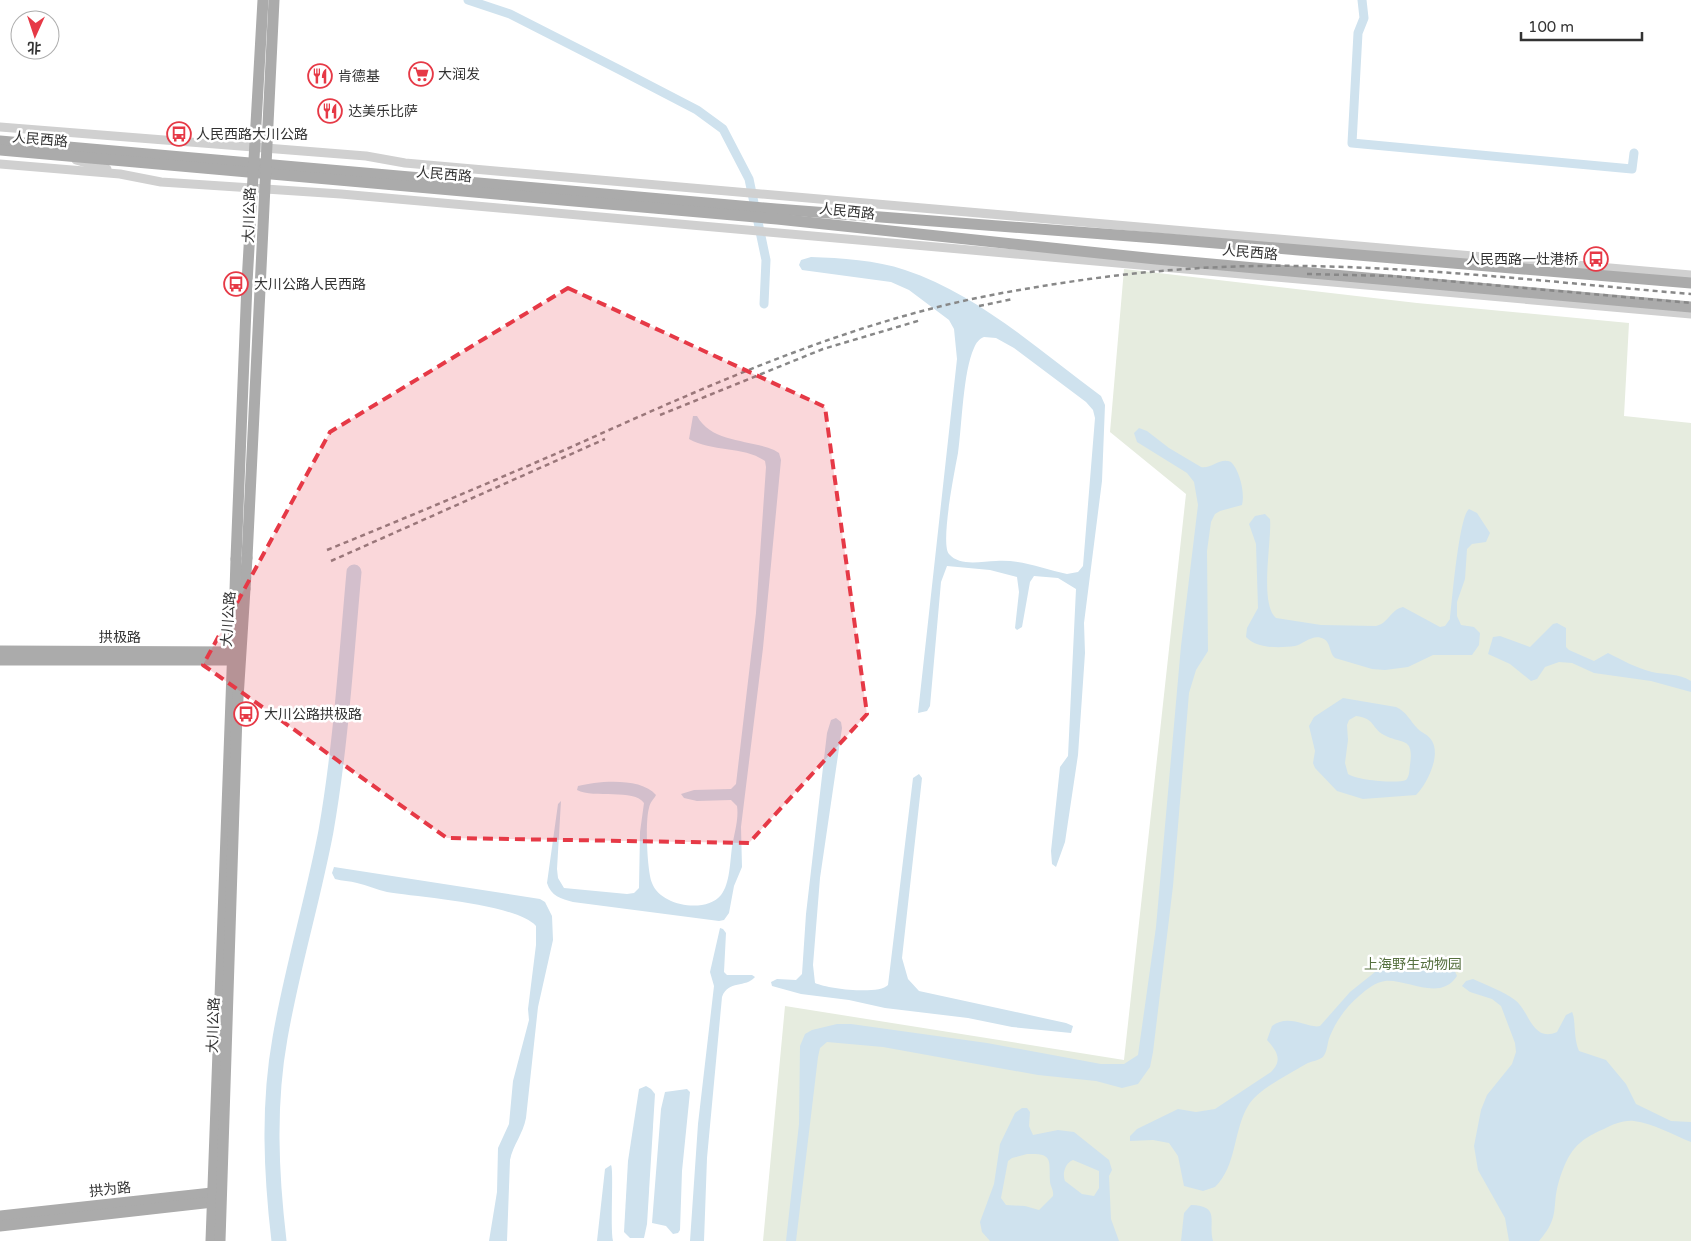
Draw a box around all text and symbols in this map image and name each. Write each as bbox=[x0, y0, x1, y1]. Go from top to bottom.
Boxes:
north arrow bbox=[10, 10, 60, 60]
scale bar bbox=[1521, 10, 1642, 42]
text: 100 m bbox=[1528, 18, 1574, 36]
text: 北 bbox=[27, 39, 42, 56]
supermarket icon: 大润发 bbox=[408, 61, 434, 87]
restaurant icon: 肯德基 bbox=[307, 63, 333, 89]
place label: 大润发 bbox=[438, 66, 480, 83]
place label: 肯德基 bbox=[338, 68, 380, 85]
restaurant icon: 达美乐比萨 bbox=[317, 98, 343, 124]
place label: 达美乐比萨 bbox=[348, 103, 418, 120]
bus stop icon: 人民西路大川公路 bbox=[166, 121, 192, 147]
place label: 人民西路大川公路 bbox=[196, 126, 308, 143]
street label: 人民西路 bbox=[11, 129, 69, 150]
street label: 人民西路 bbox=[415, 164, 473, 185]
street label: 大川公路 bbox=[240, 187, 259, 243]
street label: 人民西路 bbox=[818, 200, 876, 223]
street label: 人民西路 bbox=[1221, 242, 1279, 263]
bus stop icon: 人民西路一灶港桥 bbox=[1583, 246, 1609, 272]
place label: 人民西路一灶港桥 bbox=[1466, 251, 1578, 268]
bus stop icon: 大川公路人民西路 bbox=[223, 271, 249, 297]
place label: 大川公路人民西路 bbox=[254, 276, 366, 293]
street label: 大川公路 bbox=[218, 591, 239, 648]
street label: 拱极路 bbox=[99, 629, 141, 646]
bus stop icon: 大川公路拱极路 bbox=[233, 701, 259, 727]
place label: 大川公路拱极路 bbox=[264, 706, 362, 723]
park label: 上海野生动物园 bbox=[1364, 956, 1462, 973]
street label: 大川公路 bbox=[204, 997, 223, 1053]
street label: 拱为路 bbox=[88, 1179, 132, 1200]

